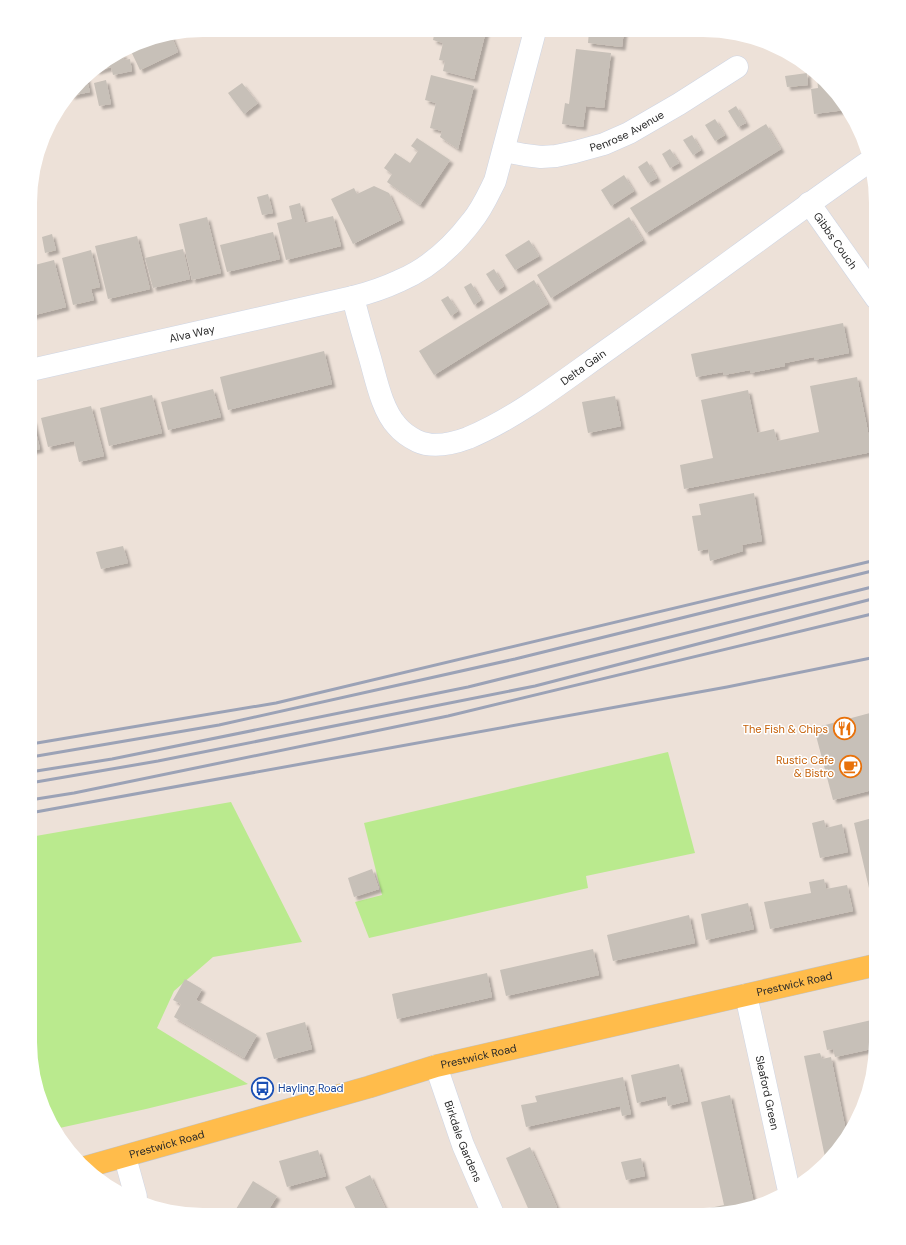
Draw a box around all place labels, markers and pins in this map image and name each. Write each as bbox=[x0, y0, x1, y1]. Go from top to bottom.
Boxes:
restaurant icon: The Fish & Chips bbox=[831, 716, 857, 742]
place label: The Fish & Chips bbox=[743, 722, 828, 736]
place label: Rustic Cafe & Bistro bbox=[776, 753, 834, 780]
cafe icon: Rustic Cafe & Bistro bbox=[837, 753, 863, 779]
bus stop icon: Hayling Road bbox=[249, 1075, 275, 1101]
place label: Hayling Road bbox=[278, 1081, 344, 1095]

